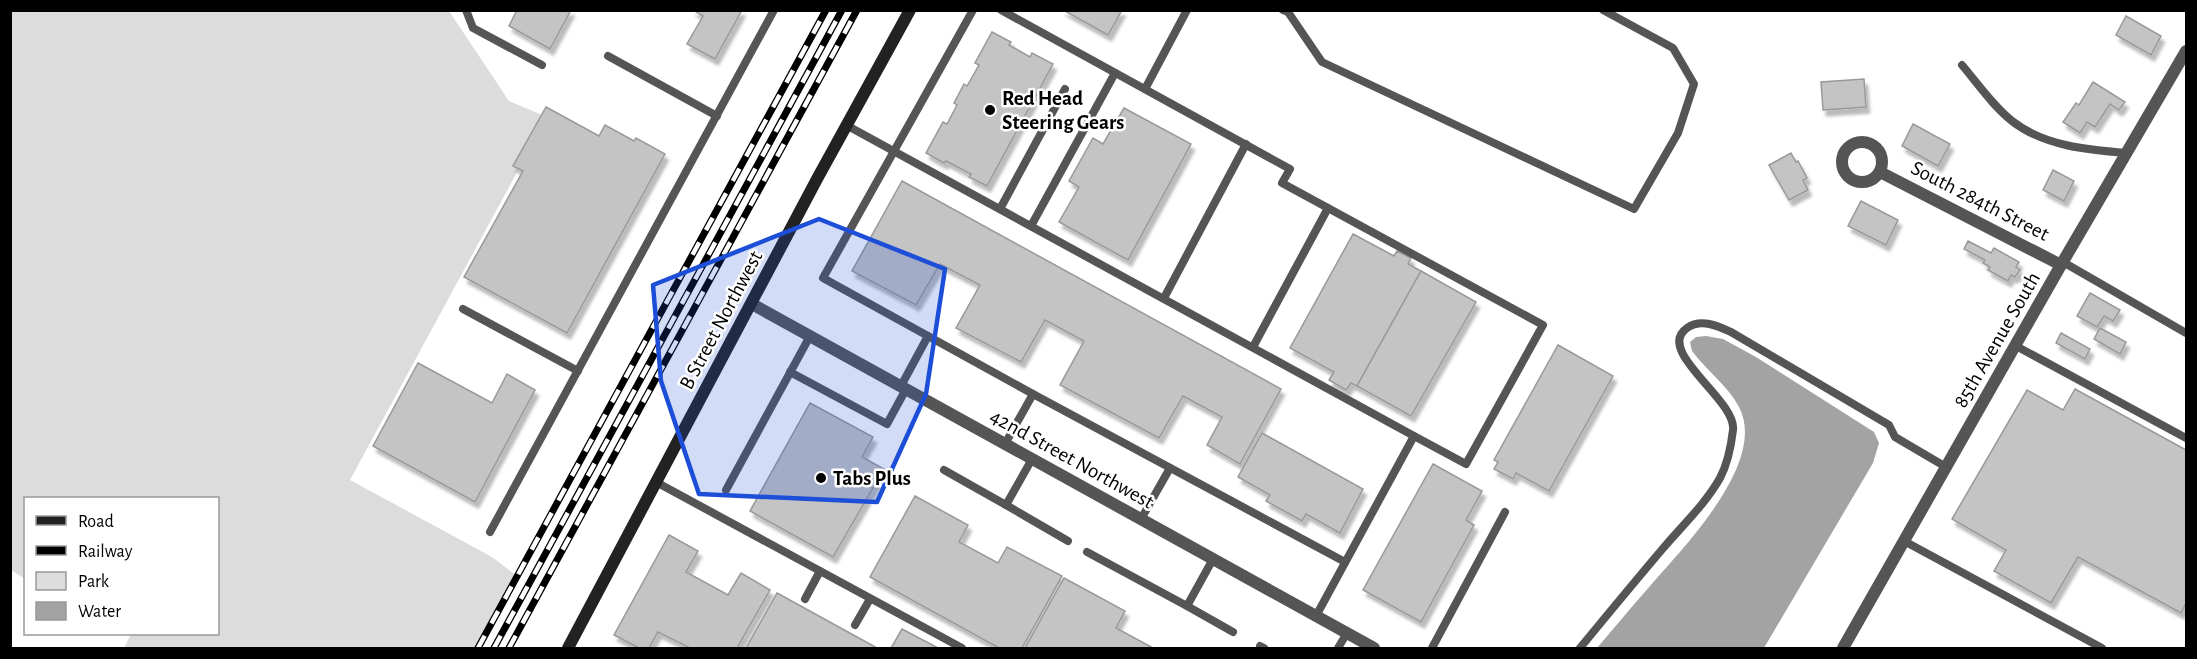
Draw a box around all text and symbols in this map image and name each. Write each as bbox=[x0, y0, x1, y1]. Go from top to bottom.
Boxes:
place label: Red Head Steering Gears bbox=[1002, 88, 1124, 133]
marker: Red Head Steering Gears bbox=[983, 103, 997, 117]
street label: South 284th Street bbox=[1908, 157, 2053, 245]
street label: B Street Northwest bbox=[676, 247, 766, 393]
street label: 85th Avenue South bbox=[1950, 269, 2044, 411]
street label: 42nd Street Northwest bbox=[987, 405, 1158, 513]
place label: Tabs Plus bbox=[833, 468, 911, 489]
marker: Tabs Plus bbox=[814, 471, 828, 485]
legend bbox=[24, 497, 219, 635]
text: Road bbox=[78, 513, 114, 531]
text: Railway bbox=[78, 543, 133, 561]
text: Park bbox=[78, 573, 110, 591]
text: Water bbox=[78, 603, 121, 621]

